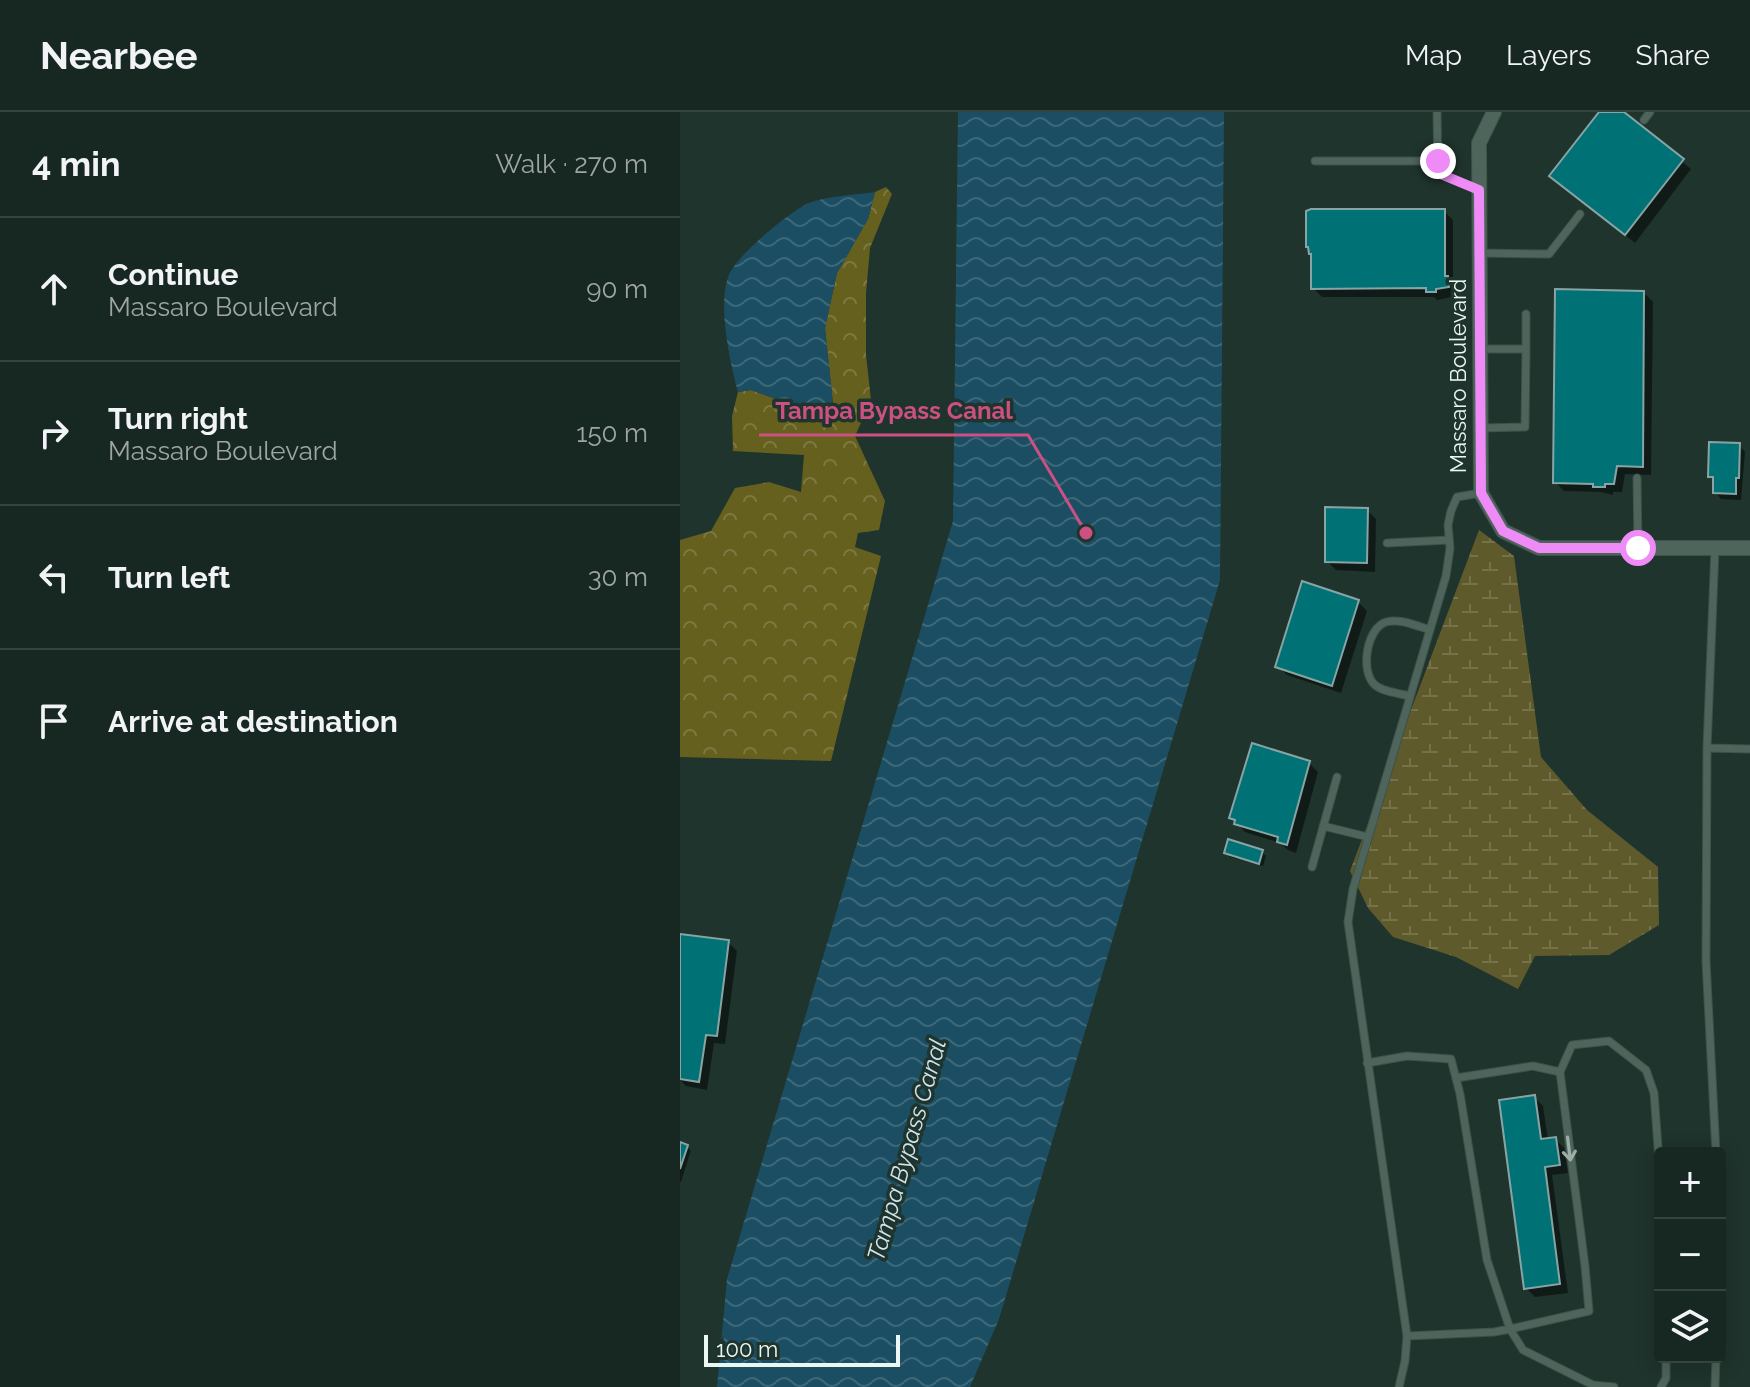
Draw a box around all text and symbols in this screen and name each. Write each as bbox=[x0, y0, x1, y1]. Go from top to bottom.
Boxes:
text: Nearbee bbox=[40, 33, 198, 78]
text: Map bbox=[1405, 39, 1462, 72]
text: Layers bbox=[1506, 39, 1592, 72]
text: Share bbox=[1636, 39, 1710, 72]
route end bbox=[1420, 143, 1456, 179]
text: 4 min bbox=[32, 144, 120, 184]
text: Walk · 270 m bbox=[495, 149, 648, 179]
text: Continue bbox=[108, 257, 239, 292]
icon: ahead bbox=[32, 267, 76, 311]
text: 90 m bbox=[586, 274, 648, 304]
street label: Massaro Boulevard bbox=[1445, 279, 1471, 473]
text: Massaro Boulevard bbox=[108, 292, 338, 322]
callout: Tampa Bypass Canal bbox=[759, 387, 1028, 435]
text: Tampa Bypass Canal bbox=[775, 396, 1013, 425]
text: Turn right bbox=[108, 401, 248, 436]
icon: right bbox=[32, 411, 76, 455]
text: 150 m bbox=[576, 418, 648, 448]
text: Massaro Boulevard bbox=[108, 436, 338, 466]
route start bbox=[1620, 530, 1656, 566]
icon: left bbox=[32, 555, 76, 599]
text: Turn left bbox=[108, 560, 230, 595]
text: 30 m bbox=[588, 562, 648, 592]
icon: arrive bbox=[32, 699, 76, 743]
text: Arrive at destination bbox=[108, 704, 398, 739]
water label: Tampa Bypass Canal bbox=[861, 1035, 952, 1264]
one-way arrow bbox=[1562, 1136, 1577, 1161]
map controls bbox=[1654, 1147, 1726, 1363]
button: + bbox=[1654, 1147, 1726, 1219]
button: − bbox=[1654, 1219, 1726, 1291]
button: layers bbox=[1654, 1291, 1726, 1363]
scale bar bbox=[704, 1331, 900, 1367]
text: 100 m bbox=[716, 1336, 778, 1362]

